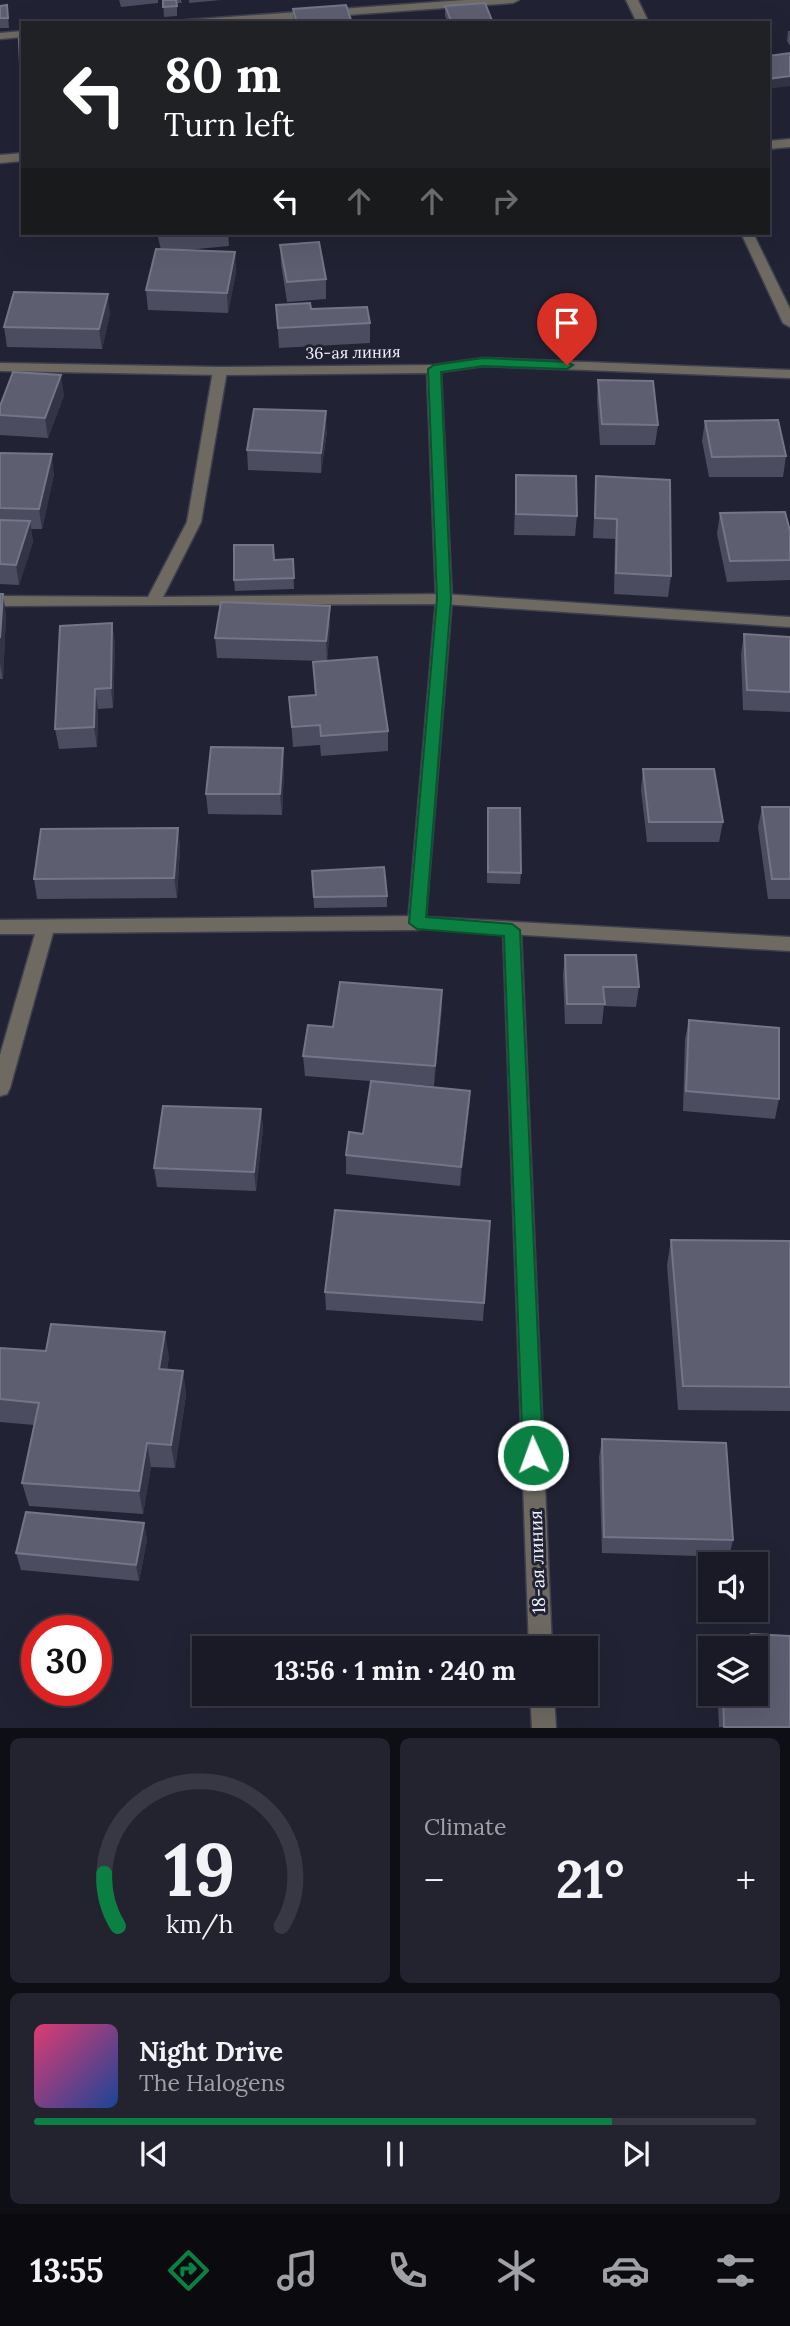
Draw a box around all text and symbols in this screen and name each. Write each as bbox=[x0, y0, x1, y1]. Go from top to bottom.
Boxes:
text: 80 m bbox=[164, 43, 281, 105]
icon: left bbox=[49, 49, 140, 140]
text: Turn left bbox=[164, 104, 294, 145]
icon: left bbox=[267, 182, 305, 220]
icon: ahead bbox=[340, 182, 378, 220]
icon: ahead bbox=[413, 182, 451, 220]
icon: right bbox=[486, 182, 524, 220]
pin bbox=[537, 293, 597, 365]
icon: arrive bbox=[548, 304, 586, 342]
street label: 36-ая линия bbox=[305, 341, 401, 363]
position arrow bbox=[496, 1418, 570, 1492]
street label: 18-ая линия bbox=[524, 1510, 550, 1614]
map controls bbox=[698, 1552, 768, 1706]
button: sound bbox=[698, 1552, 768, 1622]
speed limit sign: 30 bbox=[21, 1615, 112, 1706]
button: layers bbox=[698, 1636, 768, 1706]
text: 13:56 · 1 min · 240 m bbox=[274, 1654, 516, 1687]
text: Climate bbox=[424, 1812, 506, 1841]
text: 19 bbox=[164, 1824, 236, 1917]
text: 21° bbox=[556, 1846, 624, 1912]
text: − bbox=[424, 1856, 444, 1904]
text: + bbox=[736, 1856, 756, 1904]
text: km/h bbox=[166, 1908, 234, 1940]
text: Night Drive bbox=[139, 2035, 283, 2068]
text: The Halogens bbox=[139, 2068, 285, 2097]
icon: previous bbox=[135, 2135, 173, 2173]
icon: pause bbox=[376, 2135, 414, 2173]
icon: next bbox=[617, 2135, 655, 2173]
icon: directions bbox=[164, 2246, 213, 2295]
icon: music bbox=[273, 2246, 322, 2295]
icon: phone bbox=[383, 2246, 432, 2295]
icon: climate bbox=[492, 2246, 541, 2295]
icon: car bbox=[601, 2246, 650, 2295]
icon: filters bbox=[711, 2246, 760, 2295]
text: 13:55 bbox=[30, 2250, 104, 2291]

